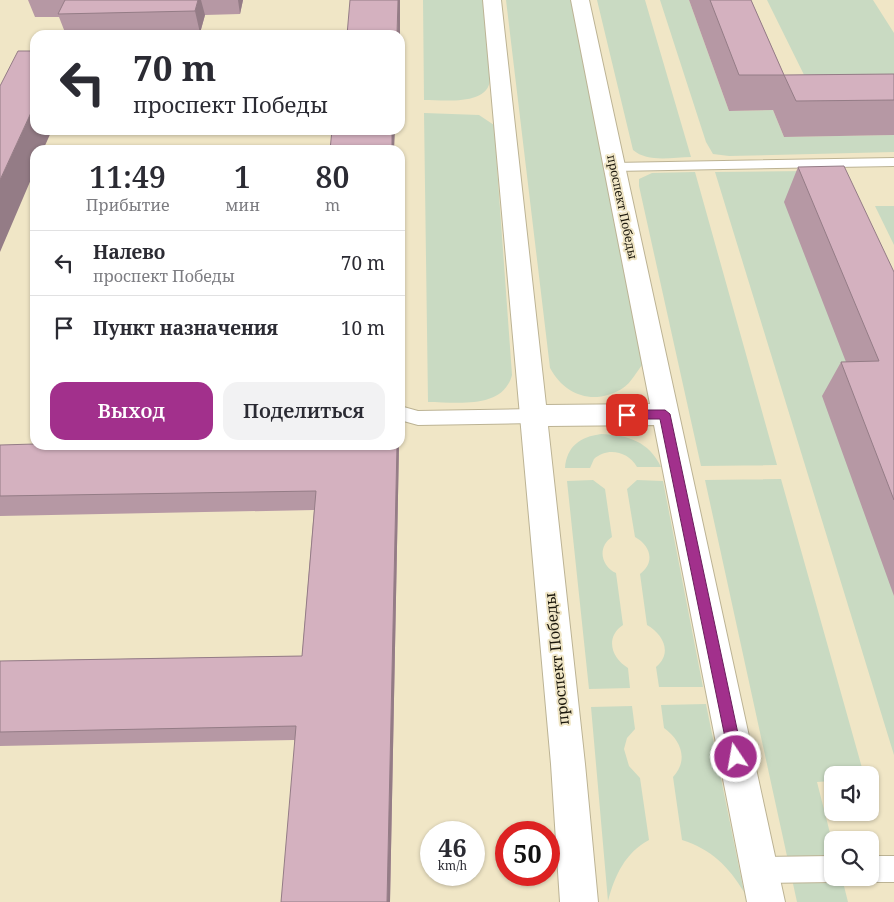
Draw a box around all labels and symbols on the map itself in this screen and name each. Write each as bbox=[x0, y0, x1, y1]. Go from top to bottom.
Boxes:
street label: проспект Победы bbox=[603, 153, 642, 261]
pin bbox=[606, 394, 648, 436]
street label: проспект Победы bbox=[539, 592, 573, 726]
position arrow bbox=[709, 730, 761, 782]
speed limit sign: 50 bbox=[495, 821, 560, 886]

